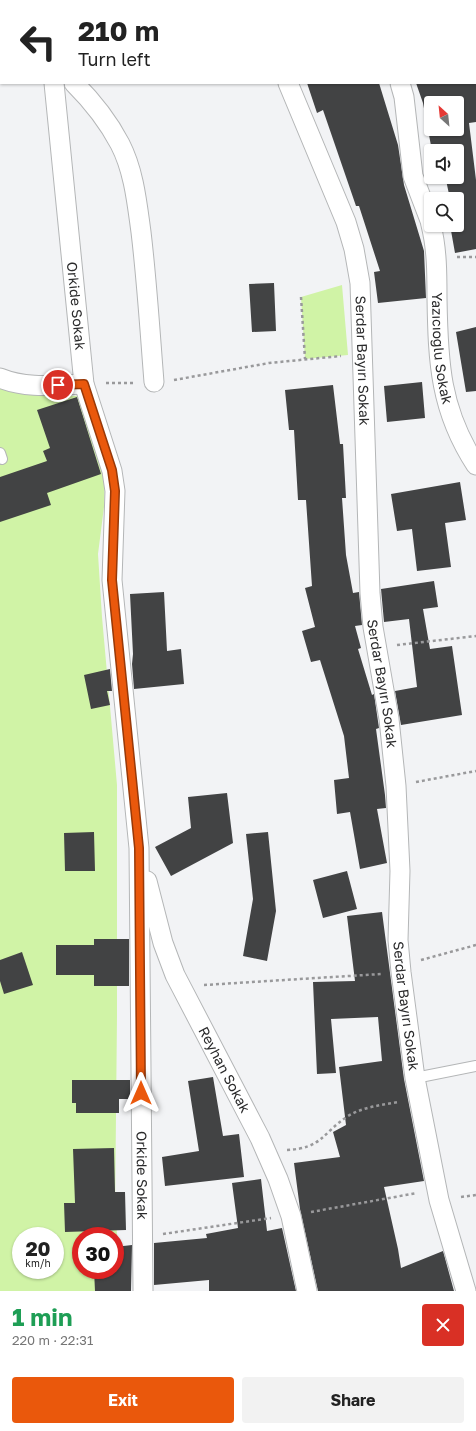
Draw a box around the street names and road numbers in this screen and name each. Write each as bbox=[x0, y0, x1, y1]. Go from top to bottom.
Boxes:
street label: Orkide Sokak bbox=[64, 261, 90, 351]
street label: Yazıcıoğlu Sokak bbox=[429, 292, 457, 406]
street label: Serdar Bayırı Sokak bbox=[352, 295, 374, 426]
street label: Serdar Bayırı Sokak bbox=[364, 618, 401, 749]
street label: Serdar Bayırı Sokak bbox=[390, 941, 423, 1072]
street label: Reyhan Sokak bbox=[195, 1024, 254, 1115]
street label: Orkide Sokak bbox=[134, 1131, 151, 1220]

